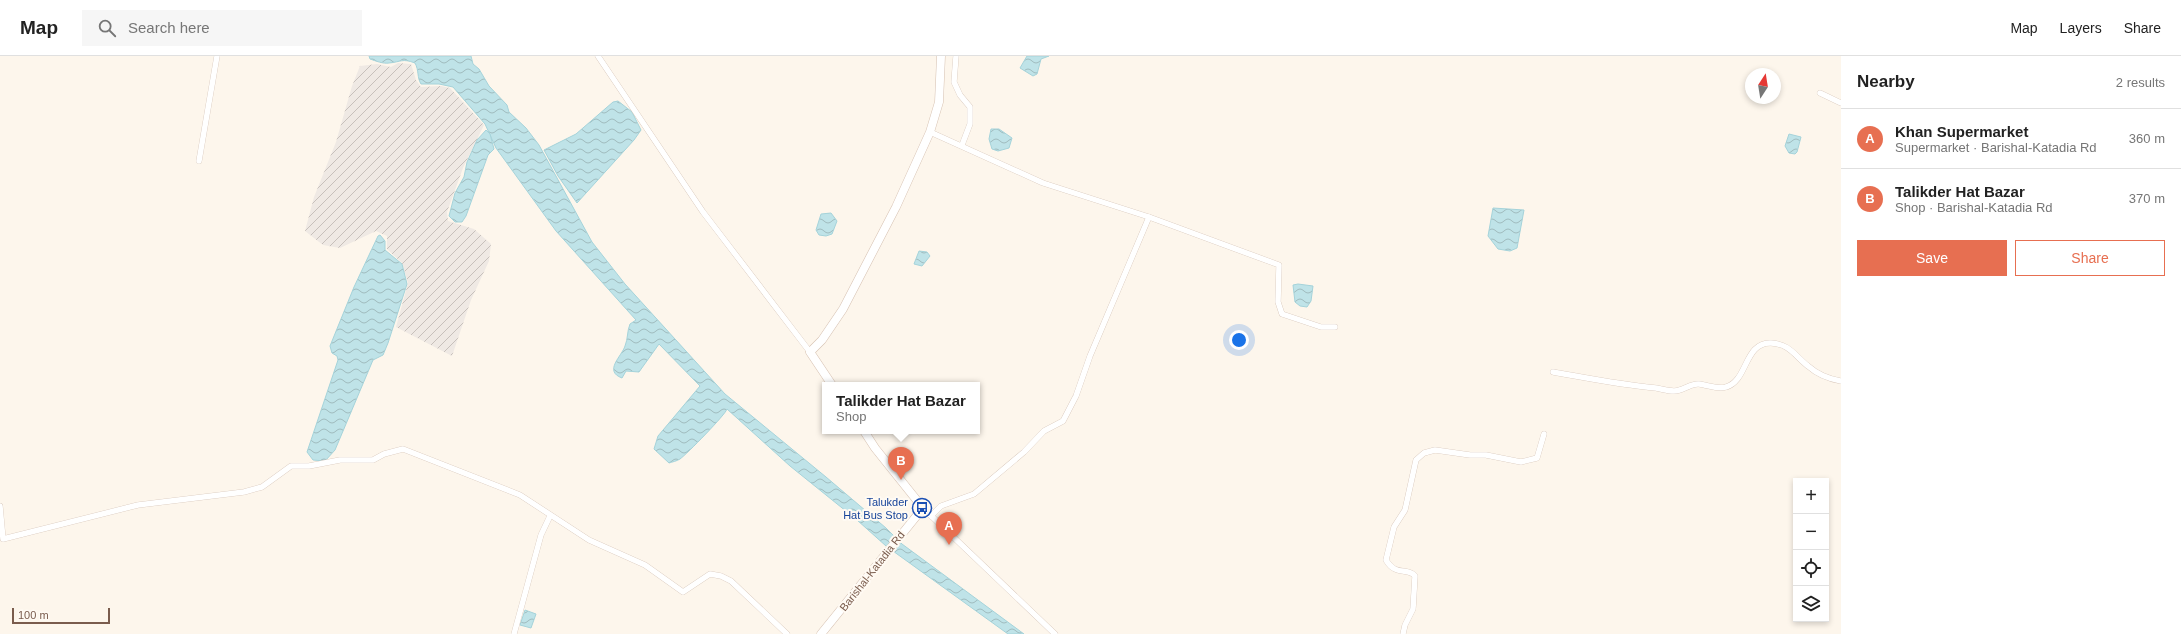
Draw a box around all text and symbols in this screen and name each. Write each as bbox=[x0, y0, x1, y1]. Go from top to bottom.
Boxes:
search box bbox=[82, 10, 362, 46]
text: Map bbox=[20, 17, 58, 38]
icon: search bbox=[96, 17, 118, 39]
text: Search here bbox=[128, 19, 210, 36]
text: Map bbox=[2010, 20, 2038, 36]
text: Layers bbox=[2060, 20, 2102, 36]
text: Share bbox=[2124, 20, 2161, 36]
north arrow bbox=[1745, 68, 1781, 104]
text: Nearby bbox=[1857, 72, 1915, 91]
text: 2 results bbox=[2116, 75, 2165, 90]
text: Khan Supermarket bbox=[1895, 123, 2028, 140]
text: A bbox=[1865, 131, 1875, 146]
text: 360 m bbox=[2129, 131, 2165, 146]
text: Supermarket · Barishal-Katadia Rd bbox=[1895, 140, 2097, 155]
text: Talikder Hat Bazar bbox=[1895, 183, 2025, 200]
text: B bbox=[1865, 191, 1875, 206]
text: 370 m bbox=[2129, 191, 2165, 206]
text: Shop · Barishal-Katadia Rd bbox=[1895, 200, 2053, 215]
button: Save bbox=[1857, 240, 2007, 276]
button: Share bbox=[2015, 240, 2165, 276]
your location bbox=[1229, 330, 1249, 350]
popup bbox=[822, 382, 980, 434]
text: Talikder Hat Bazar bbox=[836, 392, 966, 409]
text: Shop bbox=[836, 409, 866, 424]
pin: B bbox=[888, 447, 914, 480]
map controls bbox=[1793, 478, 1829, 622]
button: + bbox=[1793, 478, 1829, 514]
place label: Talukder Hat Bus Stop bbox=[843, 496, 908, 521]
bus stop icon: Talukder Hat Bus Stop bbox=[911, 497, 933, 519]
pin: A bbox=[936, 512, 962, 545]
button: − bbox=[1793, 514, 1829, 550]
street label: Barishal-Katadia Rd bbox=[837, 529, 907, 613]
button: locate bbox=[1793, 550, 1829, 586]
button: layers bbox=[1793, 586, 1829, 622]
scale bar bbox=[12, 606, 110, 625]
text: 100 m bbox=[18, 609, 49, 621]

